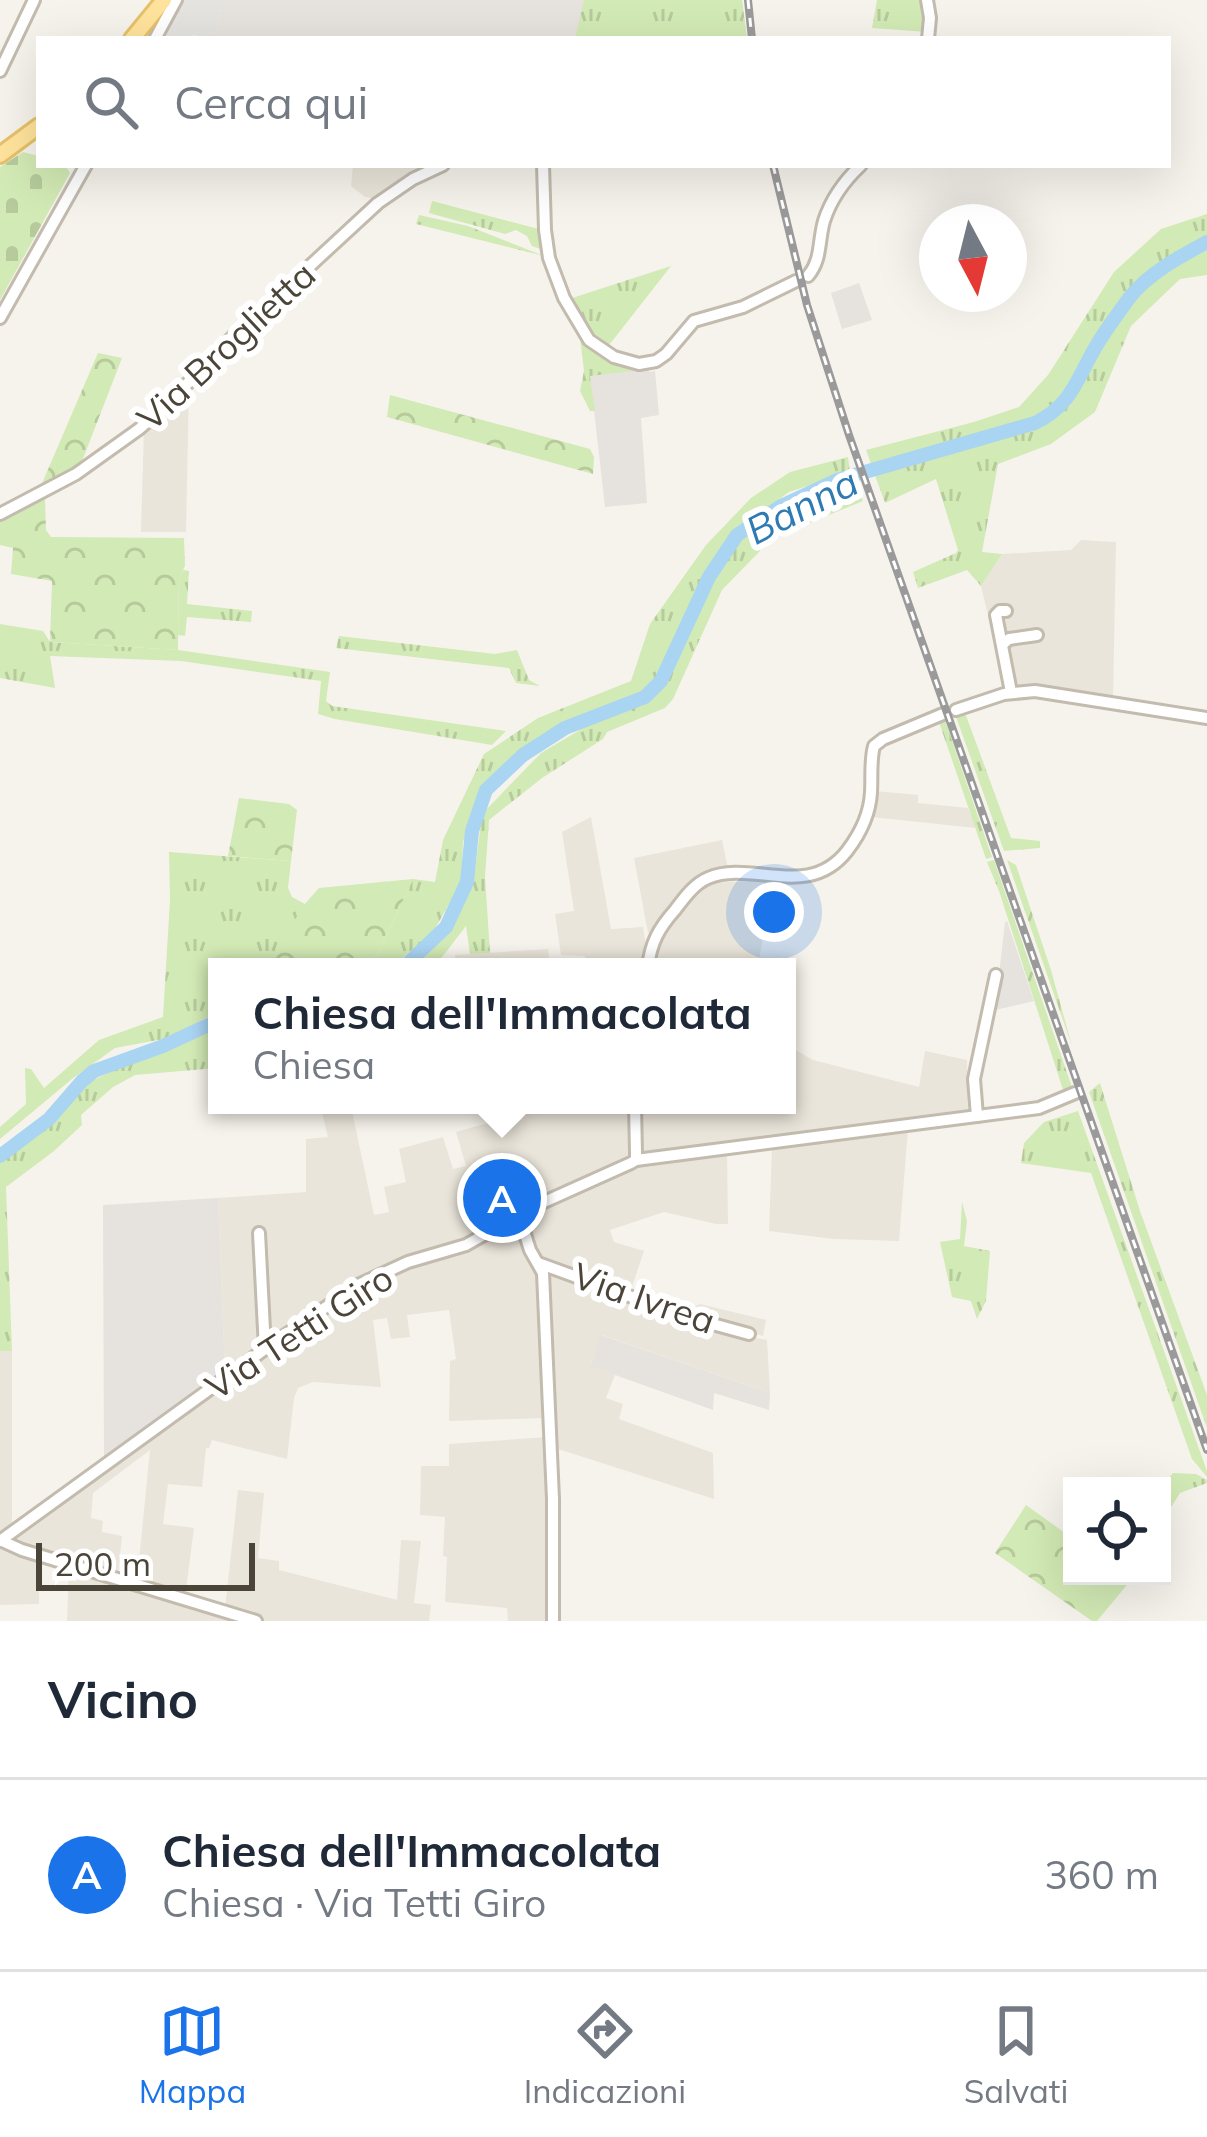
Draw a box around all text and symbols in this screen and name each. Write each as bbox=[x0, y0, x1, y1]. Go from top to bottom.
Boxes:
search box bbox=[36, 36, 1171, 168]
icon: search bbox=[78, 69, 144, 135]
text: Cerca qui bbox=[174, 74, 368, 130]
north arrow bbox=[919, 204, 1027, 312]
street label: Via Broglietta bbox=[127, 252, 324, 440]
water label: Banna bbox=[738, 457, 866, 554]
your location bbox=[744, 882, 804, 942]
popup bbox=[208, 958, 796, 1114]
text: Chiesa dell'Immacolata bbox=[252, 984, 752, 1040]
text: Chiesa bbox=[252, 1040, 375, 1089]
pin: A bbox=[463, 1153, 541, 1243]
street label: Via Ivrea bbox=[567, 1252, 721, 1343]
street label: Via Tetti Giro bbox=[197, 1254, 401, 1409]
map controls bbox=[1063, 1477, 1171, 1585]
button: locate bbox=[1063, 1477, 1171, 1585]
scale bar bbox=[36, 1537, 255, 1590]
text: 200 m bbox=[54, 1543, 151, 1584]
text: Vicino bbox=[48, 1667, 198, 1731]
text: Chiesa dell'Immacolata bbox=[162, 1822, 661, 1878]
text: A bbox=[72, 1850, 102, 1899]
text: 360 m bbox=[1044, 1850, 1159, 1899]
text: Chiesa · Via Tetti Giro bbox=[162, 1878, 546, 1927]
tab: Mappa bbox=[139, 1998, 246, 2111]
tab: Indicazioni bbox=[524, 1998, 686, 2111]
tab: Salvati bbox=[964, 1998, 1068, 2111]

